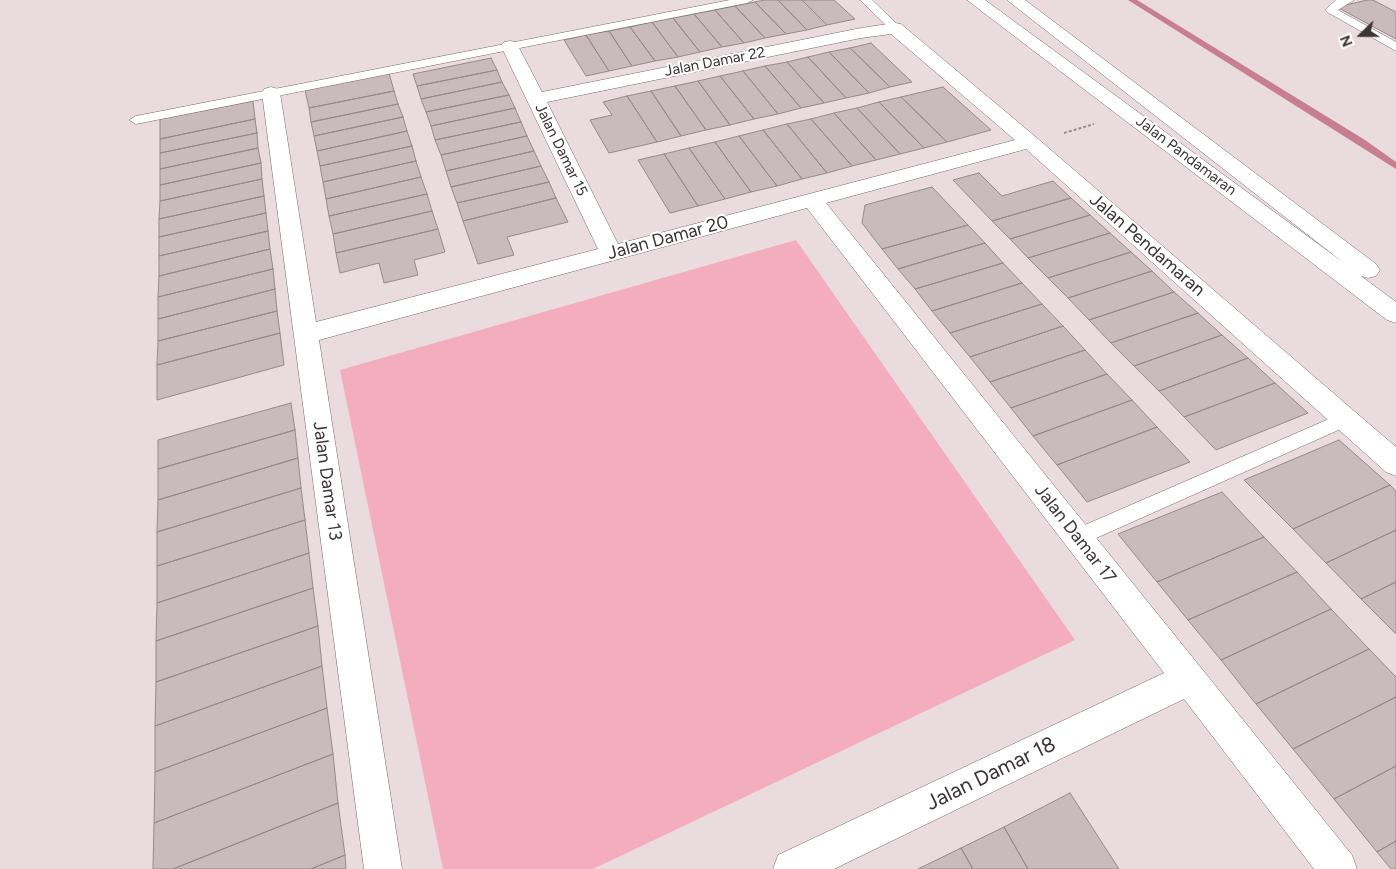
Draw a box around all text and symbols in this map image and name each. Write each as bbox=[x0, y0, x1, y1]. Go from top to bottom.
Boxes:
north arrow bbox=[1336, 10, 1386, 60]
text: N bbox=[1337, 33, 1357, 49]
street label: Jalan Damar 22 bbox=[663, 43, 767, 81]
street label: Jalan Damar 15 bbox=[531, 101, 591, 199]
street label: Jalan Pandamaran bbox=[1132, 112, 1240, 200]
street label: Jalan Pendamaran bbox=[1085, 189, 1209, 301]
street label: Jalan Damar 20 bbox=[605, 211, 731, 265]
street label: Jalan Damar 13 bbox=[308, 420, 346, 542]
street label: Jalan Damar 17 bbox=[1030, 480, 1120, 588]
street label: Jalan Damar 18 bbox=[922, 732, 1060, 816]

